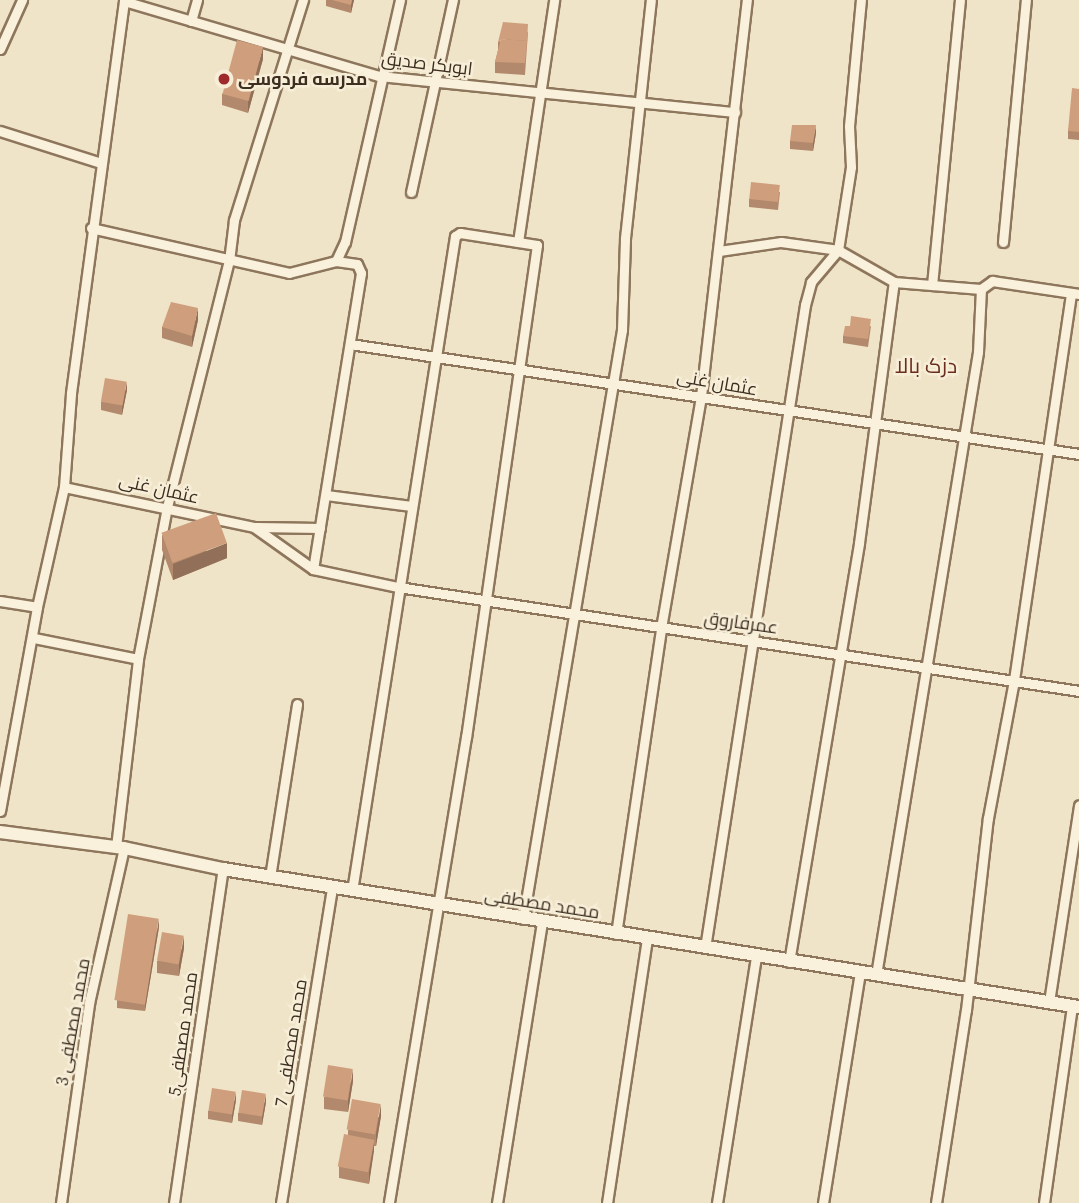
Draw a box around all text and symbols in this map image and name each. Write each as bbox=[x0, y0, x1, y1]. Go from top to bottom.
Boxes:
street label: ابوبکر صدیق bbox=[380, 48, 474, 80]
place label: مدرسه فردوسی bbox=[238, 68, 367, 90]
marker: مدرسه فردوسی bbox=[216, 71, 232, 87]
district label: دزک بالا bbox=[895, 353, 957, 379]
street label: عثمان غنی bbox=[675, 365, 759, 401]
street label: عثمان غنی bbox=[117, 469, 201, 509]
street label: عمرفاروق bbox=[703, 607, 779, 639]
street label: محمد مصطفی bbox=[483, 884, 601, 924]
street label: محمد مصطفی 3 bbox=[51, 956, 95, 1088]
street label: محمد مصطفی5 bbox=[164, 971, 202, 1097]
street label: محمد مصطفی 7 bbox=[270, 977, 312, 1109]

